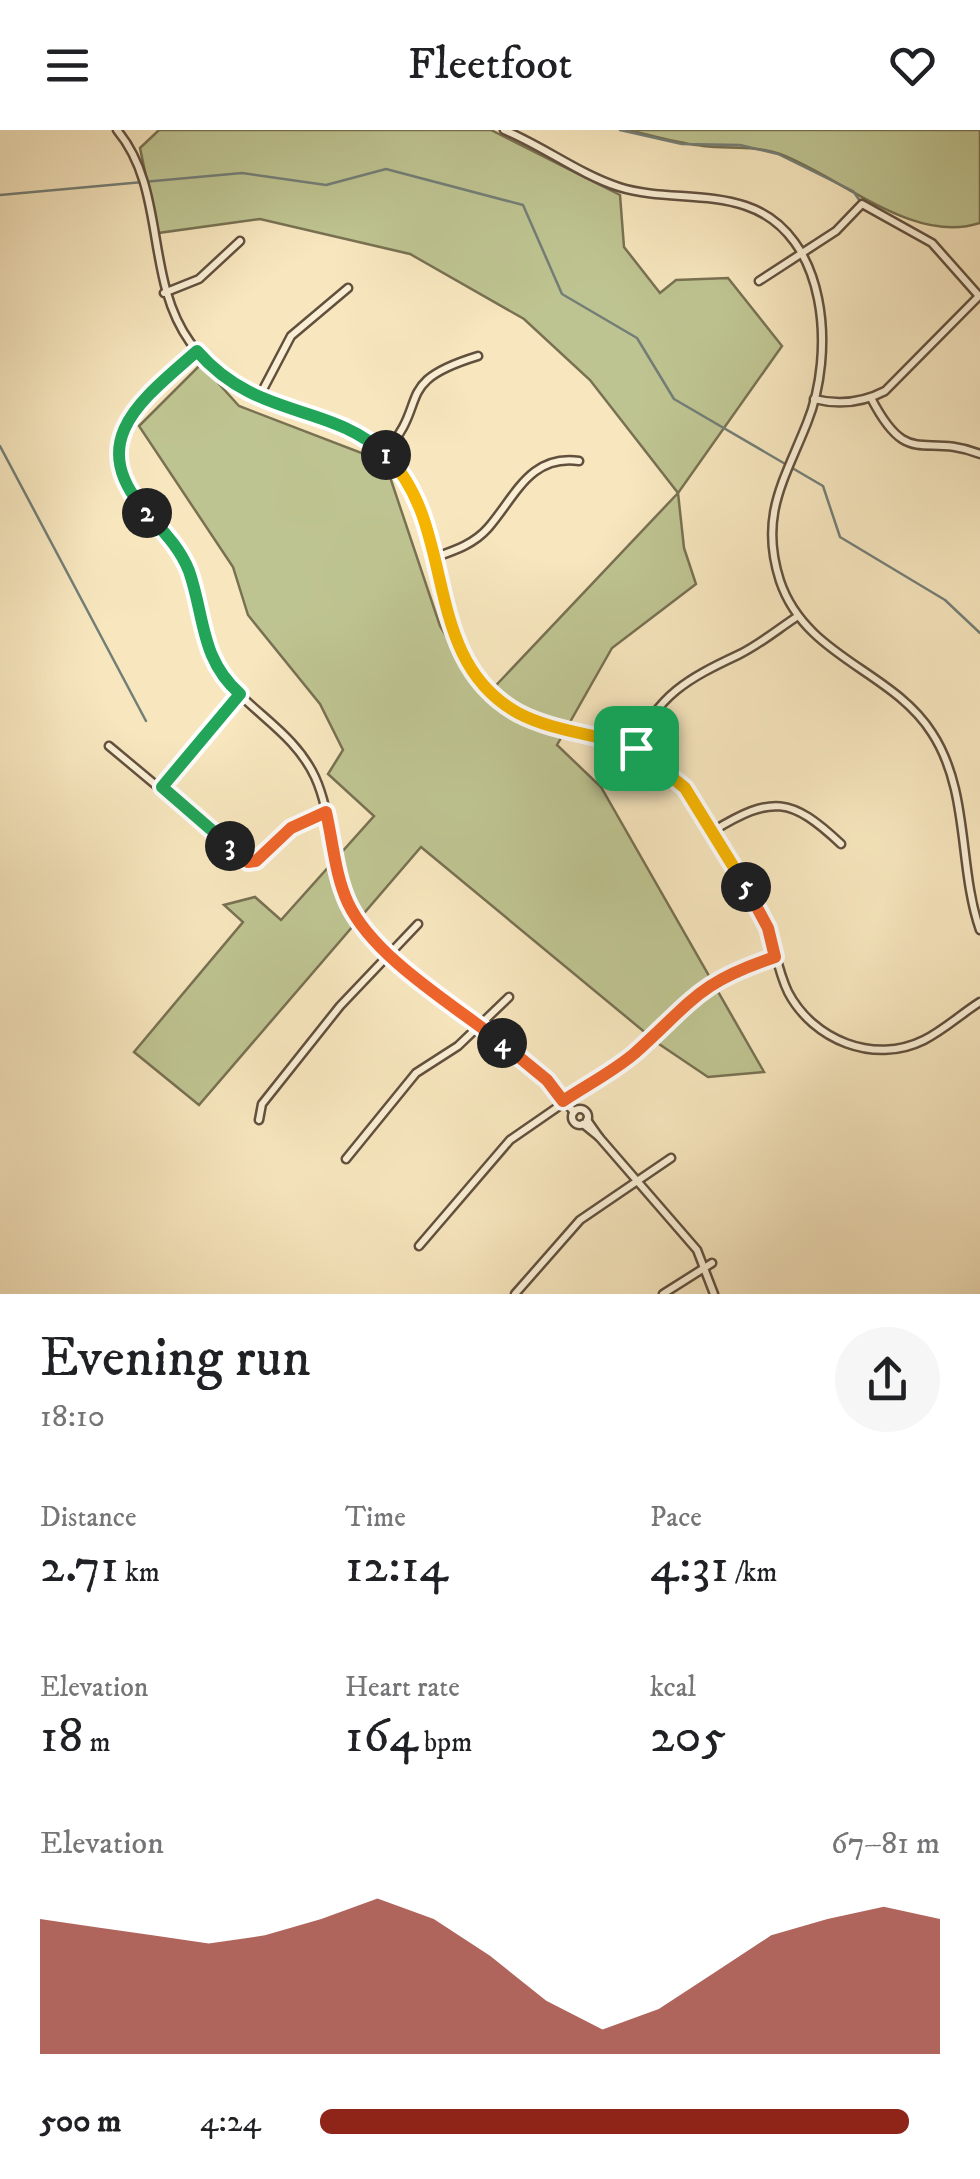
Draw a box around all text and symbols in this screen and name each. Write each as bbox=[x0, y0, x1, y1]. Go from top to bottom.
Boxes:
text: Fleetfoot bbox=[408, 37, 572, 93]
icon: menu bbox=[40, 38, 95, 93]
icon: heart bbox=[885, 38, 940, 93]
pin: 1 bbox=[361, 430, 411, 480]
text: 1 bbox=[381, 437, 391, 472]
pin: 2 bbox=[122, 488, 172, 538]
text: 2 bbox=[140, 495, 154, 530]
pin bbox=[594, 706, 679, 791]
icon: arrive bbox=[609, 721, 664, 776]
pin: 3 bbox=[205, 821, 255, 871]
text: 3 bbox=[225, 828, 235, 863]
pin: 5 bbox=[721, 862, 771, 912]
text: 5 bbox=[739, 869, 753, 904]
pin: 4 bbox=[477, 1018, 527, 1068]
text: 4 bbox=[494, 1025, 510, 1060]
text: Evening run bbox=[40, 1325, 311, 1394]
button: share bbox=[835, 1327, 940, 1432]
text: 18:10 bbox=[40, 1397, 105, 1437]
text: Distance bbox=[40, 1500, 136, 1535]
text: Time bbox=[345, 1500, 406, 1535]
text: Pace bbox=[650, 1500, 702, 1535]
text: 2.71 bbox=[40, 1535, 119, 1598]
text: 12:14 bbox=[345, 1535, 448, 1598]
text: 4:31 bbox=[650, 1535, 729, 1598]
text: km bbox=[119, 1555, 160, 1590]
text: /km bbox=[729, 1555, 777, 1590]
text: Elevation bbox=[40, 1670, 148, 1705]
text: Heart rate bbox=[345, 1670, 460, 1705]
text: kcal bbox=[650, 1670, 696, 1705]
text: 18 bbox=[40, 1705, 83, 1768]
text: 164 bbox=[345, 1705, 418, 1768]
text: 205 bbox=[650, 1705, 726, 1768]
text: m bbox=[83, 1725, 110, 1760]
text: bpm bbox=[418, 1725, 472, 1760]
text: Elevation bbox=[40, 1824, 164, 1864]
text: 67–81 m bbox=[831, 1824, 940, 1864]
text: 500 m bbox=[40, 2102, 121, 2142]
text: 4:24 bbox=[200, 2102, 261, 2142]

